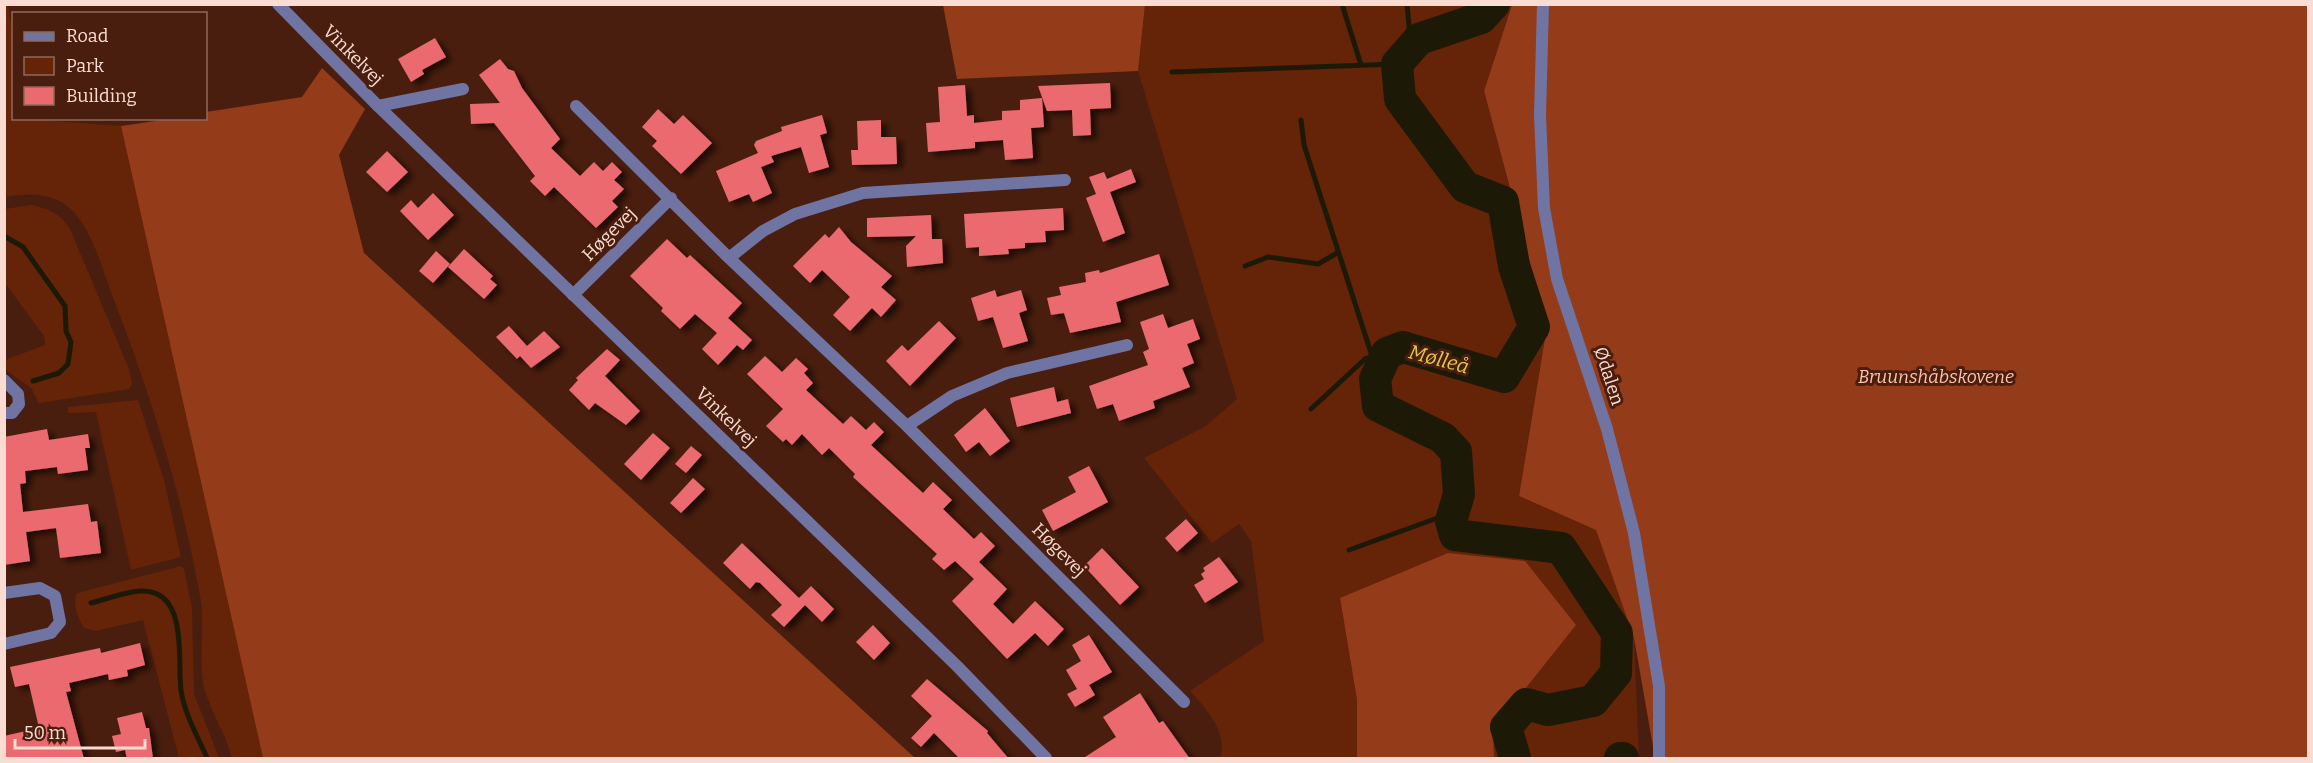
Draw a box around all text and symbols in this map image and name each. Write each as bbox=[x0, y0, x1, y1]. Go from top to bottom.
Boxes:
legend bbox=[12, 12, 207, 120]
street label: Vinkelvej bbox=[318, 20, 388, 90]
text: Road bbox=[66, 25, 109, 47]
text: Park bbox=[66, 55, 105, 77]
text: Building bbox=[66, 85, 137, 107]
street label: Høgevej bbox=[577, 202, 641, 266]
water label: Mølleå bbox=[1406, 339, 1472, 379]
street label: Ødalen bbox=[1589, 344, 1629, 409]
park label: Bruunshåbskovene bbox=[1858, 366, 2014, 388]
street label: Vinkelvej bbox=[691, 383, 761, 451]
street label: Høgevej bbox=[1027, 518, 1091, 582]
scale bar bbox=[15, 712, 146, 750]
text: 50 m bbox=[24, 722, 66, 744]

